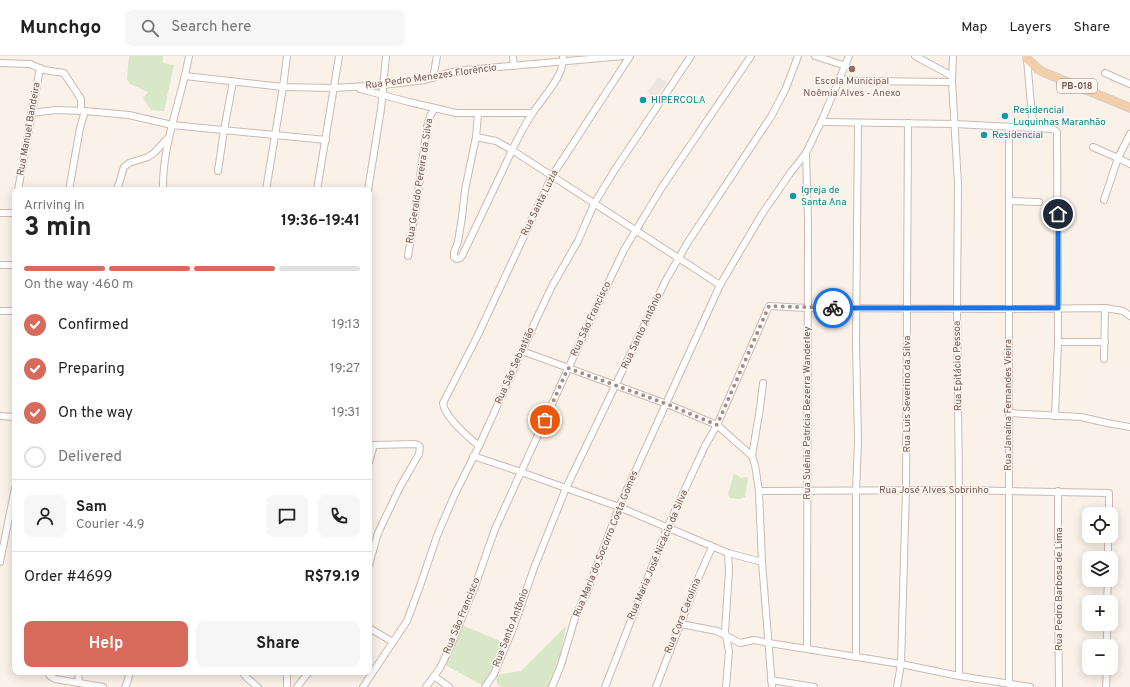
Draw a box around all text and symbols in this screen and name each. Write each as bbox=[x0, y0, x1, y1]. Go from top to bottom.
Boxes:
search box bbox=[125, 10, 405, 46]
text: Munchgo bbox=[20, 16, 101, 40]
icon: search bbox=[139, 17, 161, 39]
text: Search here bbox=[171, 18, 251, 37]
text: Map bbox=[961, 19, 987, 36]
text: Layers bbox=[1009, 19, 1051, 36]
text: Share bbox=[1073, 19, 1110, 36]
street label: Rua Pedro Menezes Florêncio bbox=[364, 61, 498, 93]
marker: Escola Municipal Noêmia Alves - Anexo bbox=[847, 64, 857, 74]
place label: Escola Municipal Noêmia Alves - Anexo bbox=[803, 75, 901, 100]
road number: PB-018 bbox=[1057, 79, 1097, 93]
street label: Rua Manuel Bandeira bbox=[14, 81, 44, 177]
place label: HIPERCOLA bbox=[651, 94, 706, 107]
marker: HIPERCOLA bbox=[638, 95, 648, 105]
place label: Residencial Luquinhas Maranhão bbox=[1013, 104, 1106, 129]
marker: Residencial Luquinhas Maranhão bbox=[1000, 111, 1010, 121]
street label: Rua Geraldo Pereira da Silva bbox=[404, 117, 436, 245]
place label: Residencial bbox=[992, 129, 1043, 142]
marker: Residencial bbox=[979, 130, 989, 140]
street label: Rua Santa Luzia bbox=[518, 168, 562, 238]
place label: Igreja de Santa Ana bbox=[801, 184, 846, 209]
marker: Igreja de Santa Ana bbox=[788, 191, 798, 201]
pin bbox=[1041, 197, 1075, 231]
text: Arriving in bbox=[24, 198, 85, 214]
icon: home bbox=[1047, 203, 1069, 225]
text: 3 min bbox=[24, 212, 92, 245]
text: 19:36–19:41 bbox=[281, 212, 360, 231]
text: On the way · 460 m bbox=[24, 277, 133, 293]
street label: Rua São Francisco bbox=[568, 279, 614, 359]
courier bbox=[813, 288, 853, 328]
street label: Rua Santo Antônio bbox=[619, 290, 666, 371]
icon: bike bbox=[822, 297, 844, 319]
icon: check bbox=[24, 314, 46, 336]
text: Confirmed bbox=[58, 316, 129, 335]
text: 19:13 bbox=[332, 317, 360, 333]
street label: Rua Epitácio Pessoa bbox=[951, 321, 965, 411]
street label: Rua São Sebastião bbox=[492, 325, 538, 406]
street label: Rua Suênia Patrícia Bezerra Wanderley bbox=[801, 326, 814, 500]
street label: Rua Luis Severino da Silva bbox=[901, 336, 914, 452]
street label: Rua Janaína Fernandes Vieira bbox=[1002, 339, 1015, 471]
icon: check bbox=[24, 358, 46, 380]
text: Preparing bbox=[58, 360, 125, 379]
text: 19:27 bbox=[330, 361, 360, 377]
icon: check bbox=[24, 402, 46, 424]
pin bbox=[528, 403, 562, 437]
text: On the way bbox=[58, 404, 133, 423]
text: 19:31 bbox=[332, 405, 360, 421]
icon: bag bbox=[534, 409, 556, 431]
text: Delivered bbox=[58, 448, 122, 467]
street label: Rua Maria do Socorro Costa Gomes bbox=[571, 469, 642, 619]
street label: Rua José Alves Sobrinho bbox=[879, 484, 989, 497]
street label: Rua Maria José Nicácio da Silva bbox=[625, 488, 691, 622]
button: person bbox=[24, 495, 66, 537]
button: chat bbox=[266, 495, 308, 537]
button: phone bbox=[318, 495, 360, 537]
text: Sam bbox=[76, 498, 107, 517]
map controls bbox=[1082, 507, 1118, 675]
button: locate bbox=[1082, 507, 1118, 543]
text: Courier · 4.9 bbox=[76, 517, 144, 533]
street label: Rua Pedro Barbosa de Lima bbox=[1053, 527, 1066, 651]
button: layers bbox=[1082, 551, 1118, 587]
text: Order #4699 bbox=[24, 568, 112, 587]
text: R$79.19 bbox=[304, 568, 360, 587]
street label: Rua São Francisco bbox=[441, 575, 483, 656]
street label: Rua Cora Carolina bbox=[662, 576, 704, 656]
street label: Rua Santo Antônio bbox=[490, 586, 532, 669]
button: + bbox=[1082, 595, 1118, 631]
button: Help bbox=[24, 621, 188, 667]
button: Share bbox=[196, 621, 360, 667]
button: − bbox=[1082, 639, 1118, 675]

